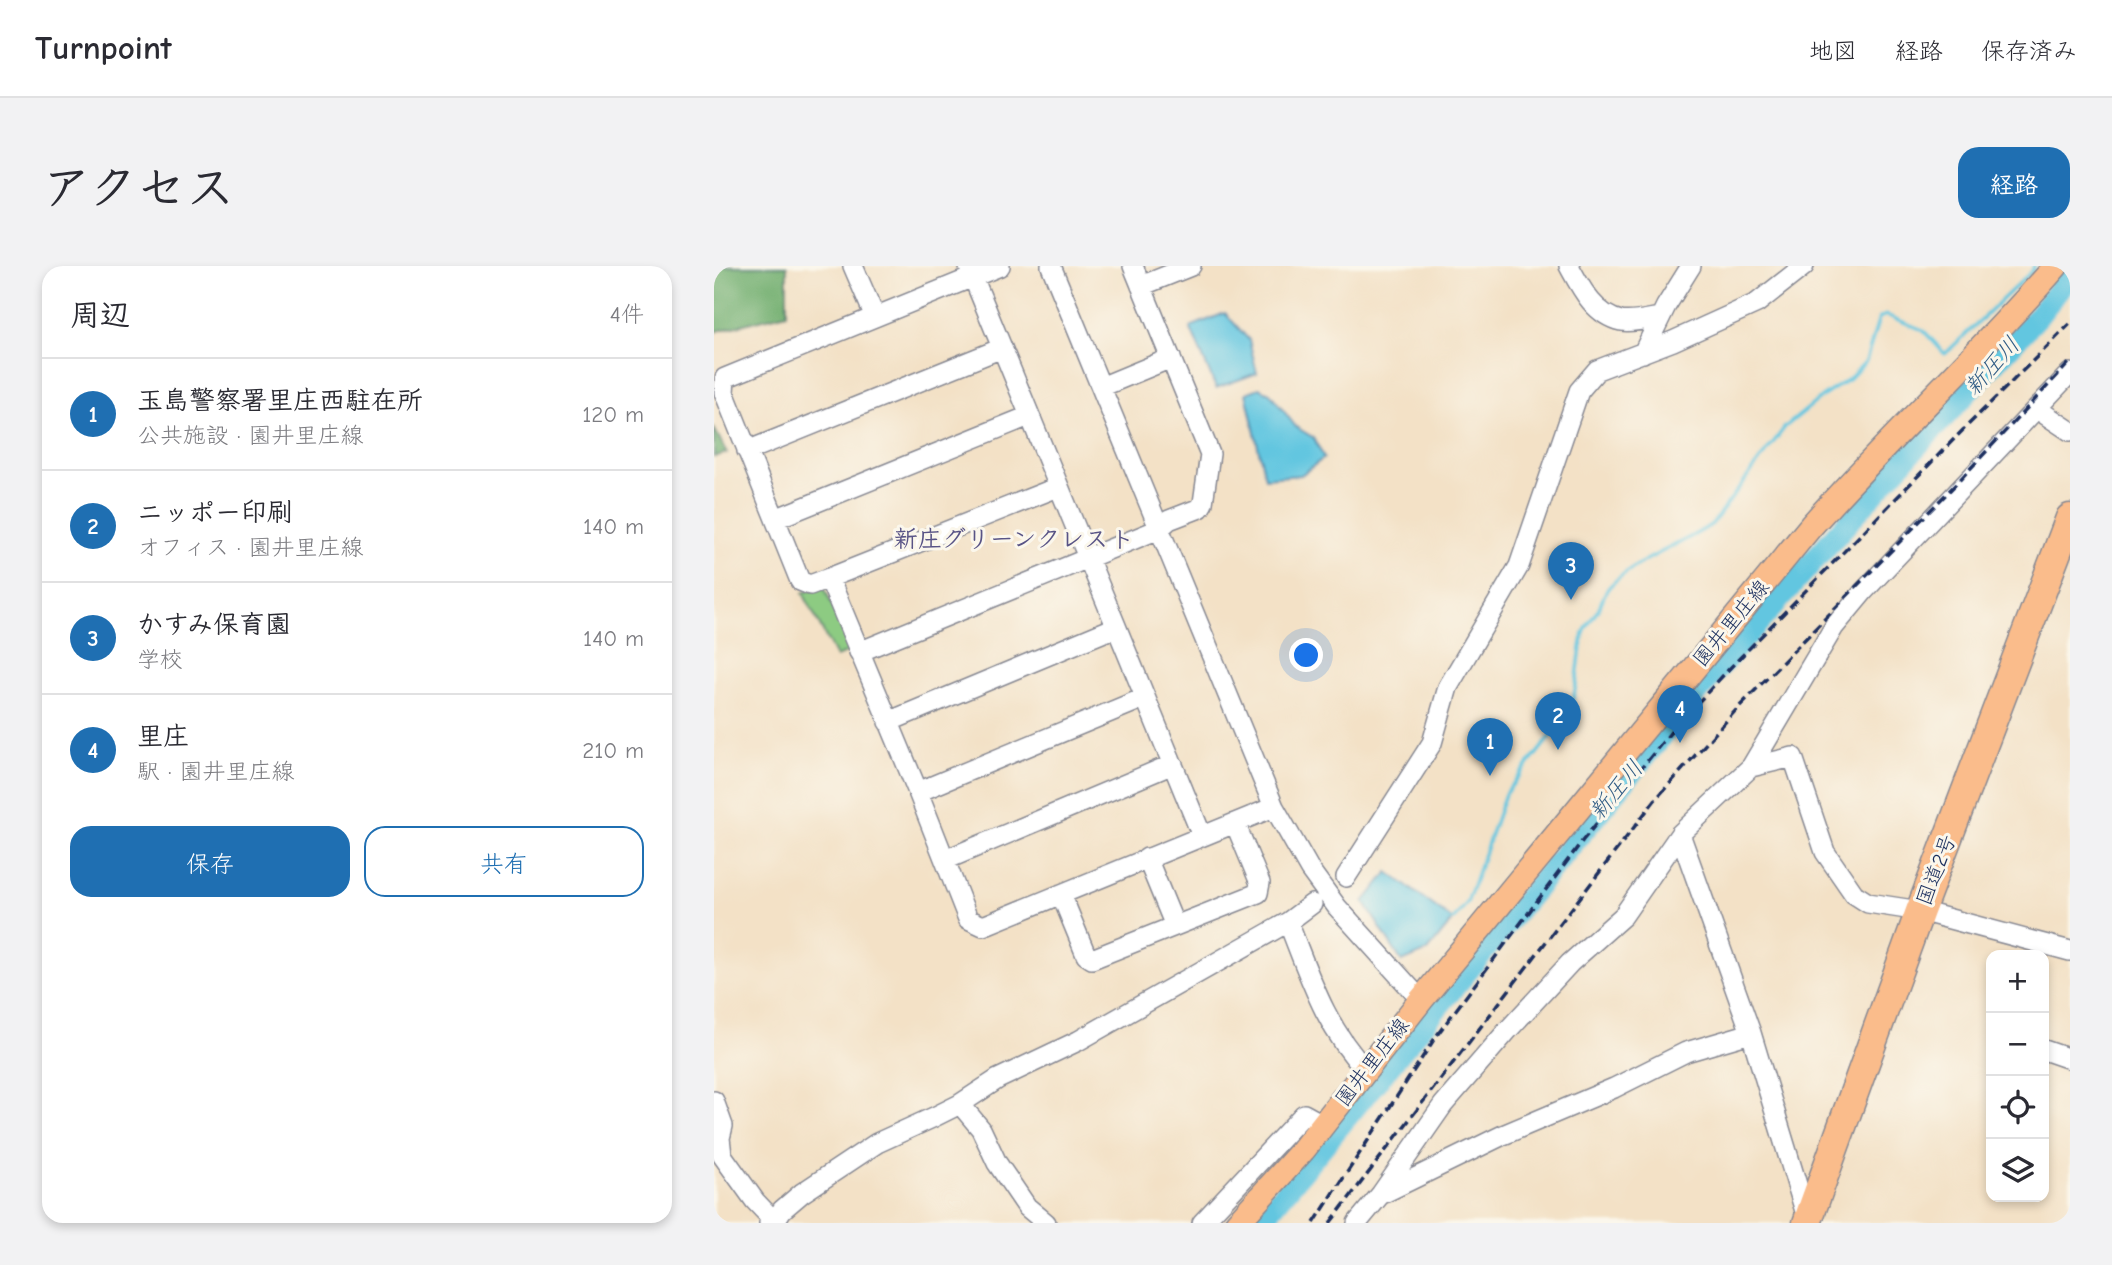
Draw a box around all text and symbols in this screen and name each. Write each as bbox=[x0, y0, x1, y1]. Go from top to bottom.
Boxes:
text: Turnpoint bbox=[35, 29, 172, 67]
text: 地図 bbox=[1809, 37, 1857, 65]
text: 経路 bbox=[1895, 37, 1943, 65]
text: 保存済み bbox=[1981, 37, 2077, 65]
button: 経路 bbox=[1958, 147, 2070, 218]
text: アクセス bbox=[42, 160, 235, 216]
text: 周辺 bbox=[70, 298, 130, 333]
text: 4件 bbox=[610, 301, 644, 328]
water label: 新圧川 bbox=[1959, 331, 2025, 401]
text: 玉島警察署里庄西駐在所 bbox=[137, 386, 423, 416]
text: 1 bbox=[88, 401, 98, 428]
text: 120 m bbox=[582, 401, 644, 428]
text: 公共施設 · 園井里庄線 bbox=[137, 422, 363, 449]
text: ニッポー印刷 bbox=[137, 498, 293, 528]
text: 2 bbox=[87, 513, 99, 540]
text: 140 m bbox=[583, 513, 644, 540]
district label: 新庄グリーンクレスト bbox=[894, 525, 1134, 553]
text: オフィス · 園井里庄線 bbox=[137, 534, 363, 561]
pin: 3 bbox=[1548, 542, 1594, 600]
street label: 園井里庄線 bbox=[1688, 575, 1774, 671]
text: かすみ保育園 bbox=[137, 610, 291, 640]
text: 3 bbox=[87, 625, 99, 652]
text: 140 m bbox=[583, 625, 644, 652]
your location bbox=[1289, 638, 1323, 672]
text: 学校 bbox=[137, 646, 183, 673]
pin: 4 bbox=[1657, 685, 1703, 743]
pin: 2 bbox=[1535, 692, 1581, 750]
pin: 1 bbox=[1467, 718, 1513, 776]
text: 里庄 bbox=[137, 722, 189, 752]
text: 4 bbox=[88, 737, 98, 764]
text: 210 m bbox=[582, 737, 644, 764]
water label: 新圧川 bbox=[1583, 755, 1649, 825]
text: 駅 · 園井里庄線 bbox=[137, 758, 294, 785]
button: 保存 bbox=[70, 826, 350, 897]
button: 共有 bbox=[364, 826, 644, 897]
street label: 国道2号 bbox=[1912, 831, 1960, 909]
map controls bbox=[1986, 950, 2049, 1202]
button: + bbox=[1986, 950, 2049, 1013]
street label: 園井里庄線 bbox=[1330, 1013, 1414, 1111]
button: − bbox=[1986, 1013, 2049, 1076]
button: locate bbox=[1986, 1076, 2049, 1139]
button: layers bbox=[1986, 1139, 2049, 1202]

